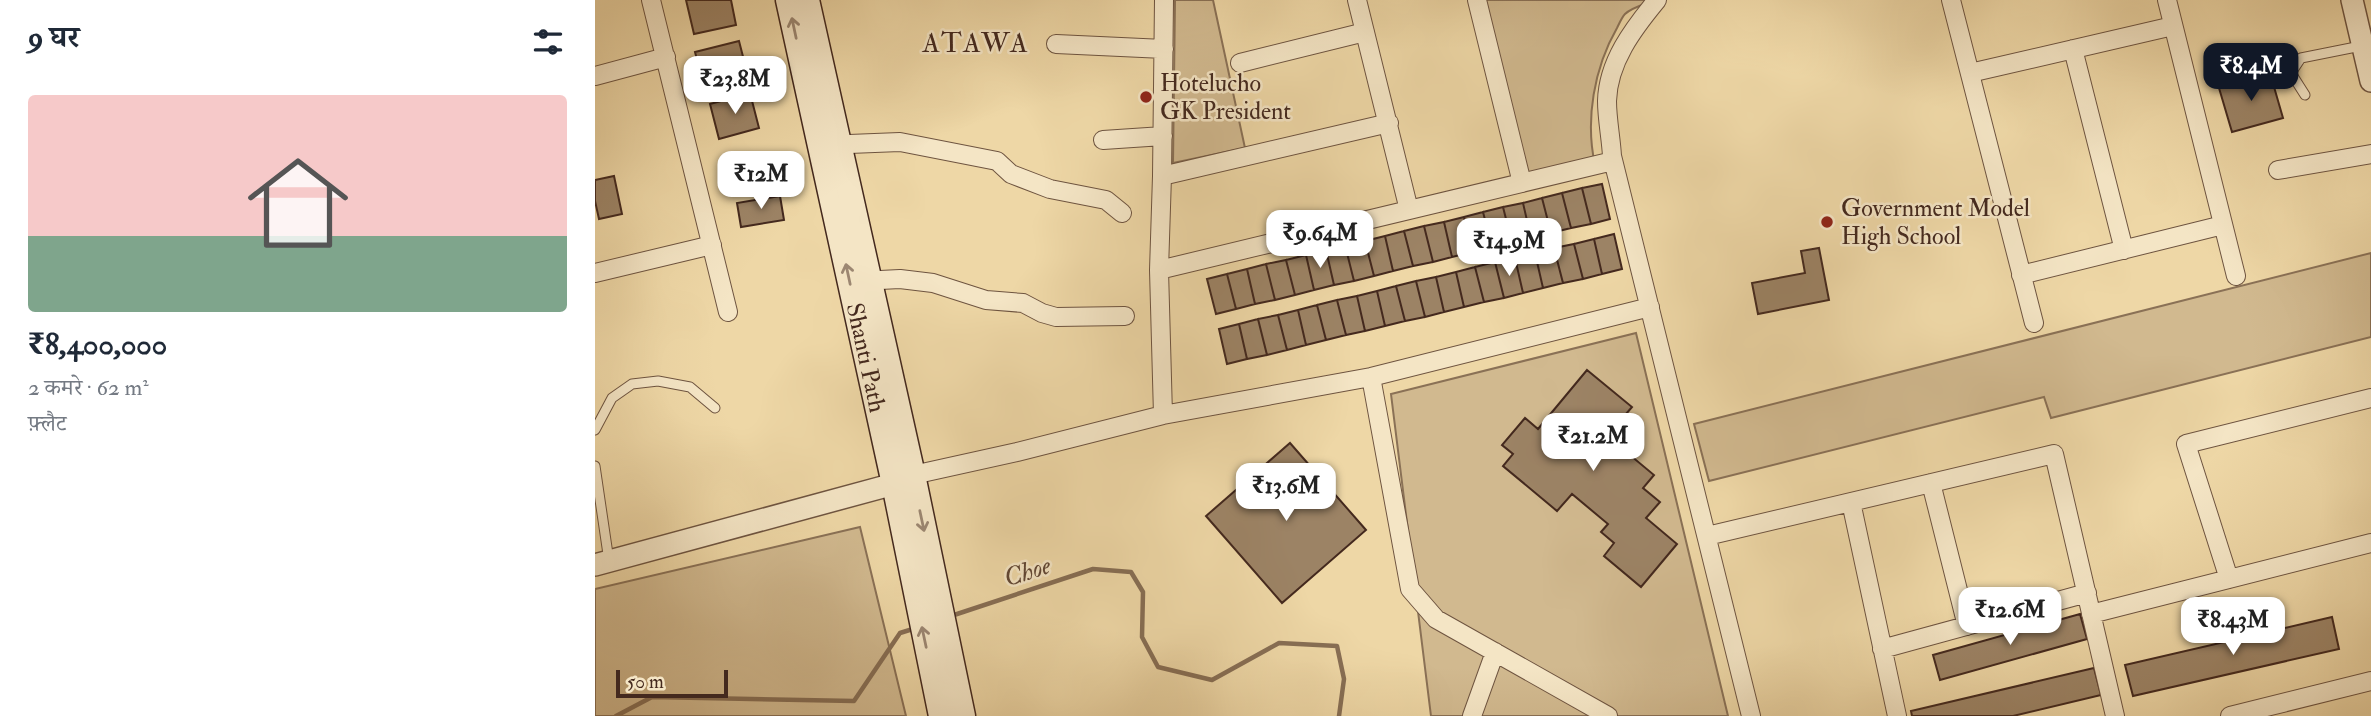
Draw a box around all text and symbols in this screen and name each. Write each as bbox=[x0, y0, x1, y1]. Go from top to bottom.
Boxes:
one-way arrow bbox=[787, 17, 801, 40]
text: 9 घर bbox=[28, 19, 79, 56]
icon: filters bbox=[529, 23, 567, 61]
district label: ATAWA bbox=[921, 26, 1030, 61]
pin: ₹8.4M bbox=[2202, 43, 2300, 103]
text: ₹8.4M bbox=[2219, 51, 2283, 80]
pin: ₹23.8M bbox=[678, 57, 792, 116]
text: ₹23.8M bbox=[700, 64, 771, 93]
place label: Hotelucho GK President bbox=[1160, 68, 1291, 127]
marker: Hotelucho GK President bbox=[1138, 89, 1154, 105]
icon: home bbox=[235, 140, 361, 266]
pin: ₹12M bbox=[720, 152, 802, 211]
text: ₹12M bbox=[733, 159, 789, 188]
place label: Government Model High School bbox=[1841, 193, 2030, 252]
pin: ₹9.64M bbox=[1263, 210, 1377, 270]
marker: Government Model High School bbox=[1819, 214, 1835, 230]
text: ₹9.64M bbox=[1282, 218, 1358, 247]
pin: ₹14.9M bbox=[1452, 218, 1566, 278]
text: ₹14.9M bbox=[1473, 226, 1545, 255]
one-way arrow bbox=[840, 263, 854, 286]
street label: Shanti Path bbox=[839, 300, 893, 416]
text: ₹8,400,000 bbox=[28, 326, 167, 363]
text: 2 कमरे · 62 m² bbox=[28, 373, 149, 402]
text: फ़्लैट bbox=[28, 409, 66, 438]
pin: ₹21.2M bbox=[1536, 414, 1650, 473]
text: ₹21.2M bbox=[1557, 421, 1629, 450]
pin: ₹13.6M bbox=[1229, 463, 1343, 523]
text: ₹13.6M bbox=[1252, 471, 1320, 500]
one-way arrow bbox=[916, 509, 930, 532]
water label: Choe bbox=[1000, 549, 1055, 594]
pin: ₹12.6M bbox=[1953, 588, 2067, 647]
text: ₹12.6M bbox=[1974, 595, 2046, 624]
pin: ₹8.43M bbox=[2176, 598, 2290, 657]
text: ₹8.43M bbox=[2197, 605, 2269, 634]
one-way arrow bbox=[916, 626, 930, 649]
scale bar bbox=[616, 667, 728, 699]
text: 50 m bbox=[627, 670, 664, 694]

